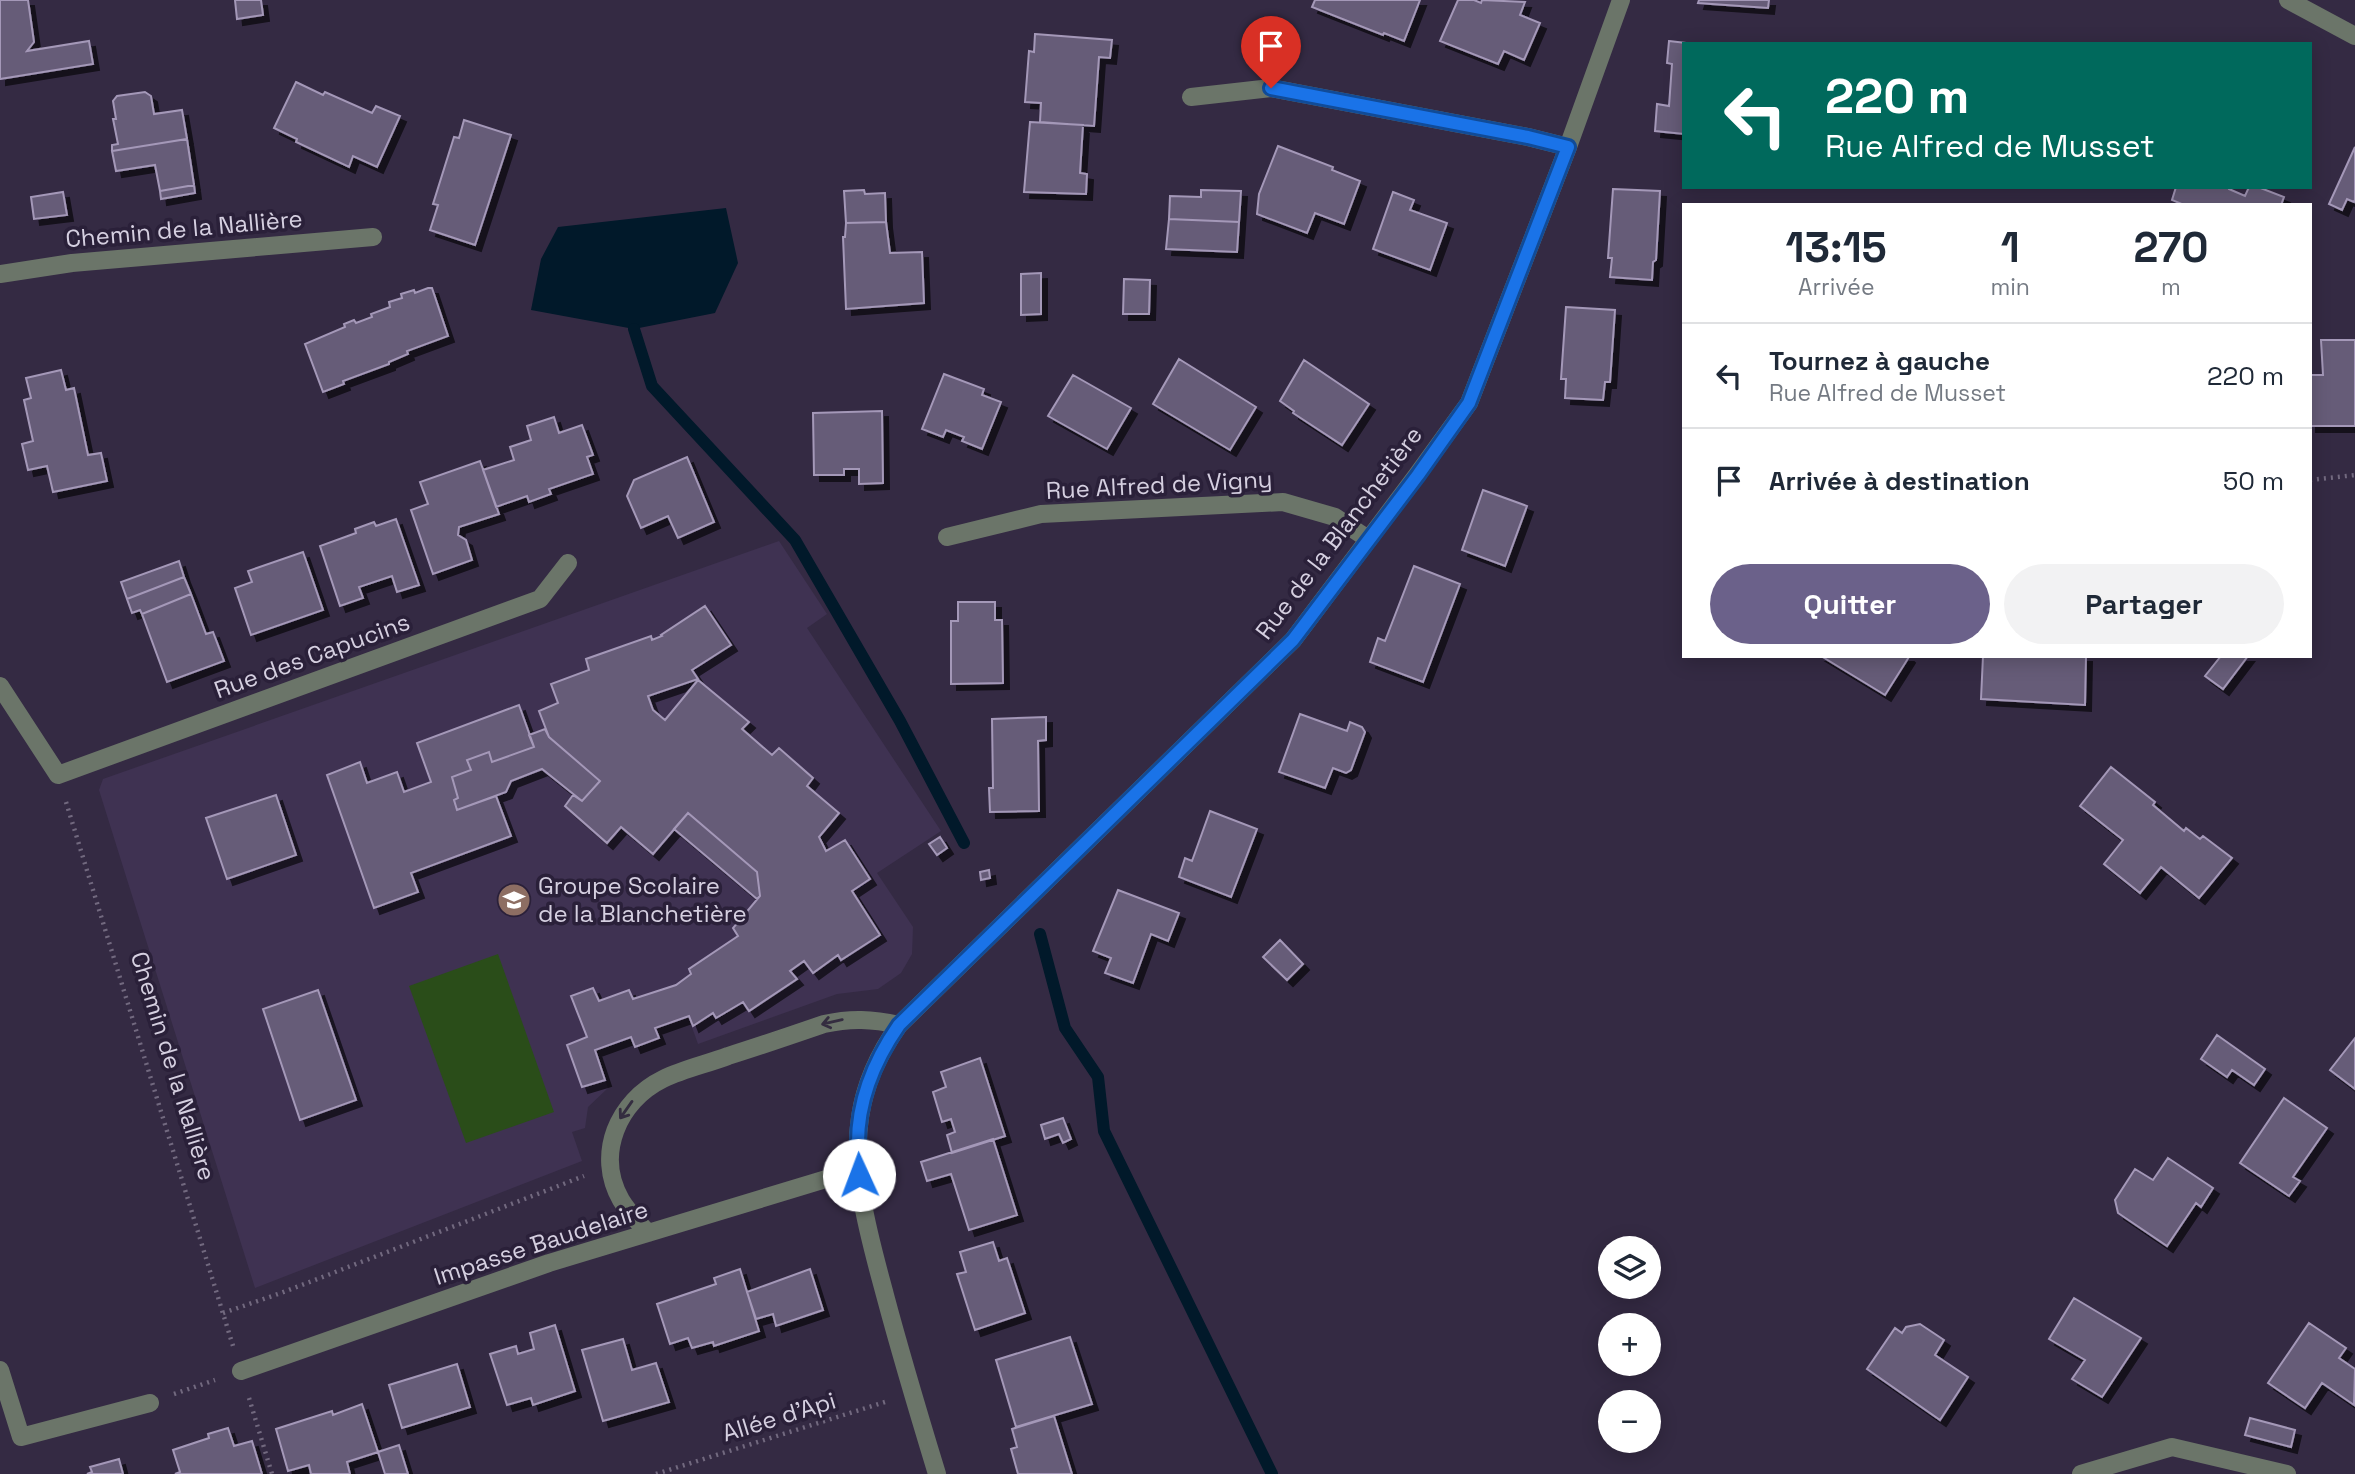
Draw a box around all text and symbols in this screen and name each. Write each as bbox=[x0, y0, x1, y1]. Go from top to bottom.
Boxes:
pin bbox=[1241, 16, 1301, 88]
icon: arrive bbox=[1252, 27, 1290, 65]
text: 220 m bbox=[1825, 65, 1969, 127]
icon: left bbox=[1710, 70, 1801, 161]
text: Rue Alfred de Musset bbox=[1825, 126, 2155, 166]
street label: Chemin de la Nallière bbox=[64, 203, 304, 254]
text: 13:15 bbox=[1786, 221, 1887, 274]
text: 1 bbox=[2001, 221, 2020, 274]
text: 270 bbox=[2134, 221, 2208, 274]
text: Arrivée bbox=[1798, 272, 1875, 302]
text: min bbox=[1990, 272, 2030, 302]
text: m bbox=[2161, 272, 2181, 302]
text: Tournez à gauche bbox=[1769, 344, 1990, 378]
icon: left bbox=[1710, 357, 1748, 395]
text: 220 m bbox=[2207, 359, 2284, 393]
text: Rue Alfred de Musset bbox=[1769, 378, 2006, 408]
street label: Rue de la Blanchetière bbox=[1248, 420, 1429, 645]
icon: arrive bbox=[1710, 462, 1748, 500]
street label: Rue Alfred de Vigny bbox=[1045, 463, 1273, 506]
text: Arrivée à destination bbox=[1769, 464, 2030, 498]
text: 50 m bbox=[2223, 464, 2284, 498]
button: Quitter bbox=[1710, 564, 1990, 644]
button: Partager bbox=[2004, 564, 2284, 644]
street label: Rue des Capucins bbox=[210, 606, 414, 705]
place label: Groupe Scolaire de la Blanchetière bbox=[538, 870, 747, 929]
school or university icon: Groupe Scolaire de la Blanchetière bbox=[495, 881, 533, 919]
street label: Chemin de la Nallière bbox=[124, 948, 223, 1184]
one-way arrow bbox=[821, 1016, 844, 1030]
one-way arrow bbox=[619, 1100, 633, 1119]
position arrow bbox=[822, 1138, 896, 1212]
street label: Impasse Baudelaire bbox=[430, 1193, 652, 1292]
map controls bbox=[1598, 1236, 1661, 1453]
button: layers bbox=[1598, 1236, 1661, 1299]
button: + bbox=[1598, 1313, 1661, 1376]
street label: Allée d'Api bbox=[718, 1385, 839, 1448]
button: − bbox=[1598, 1390, 1661, 1453]

